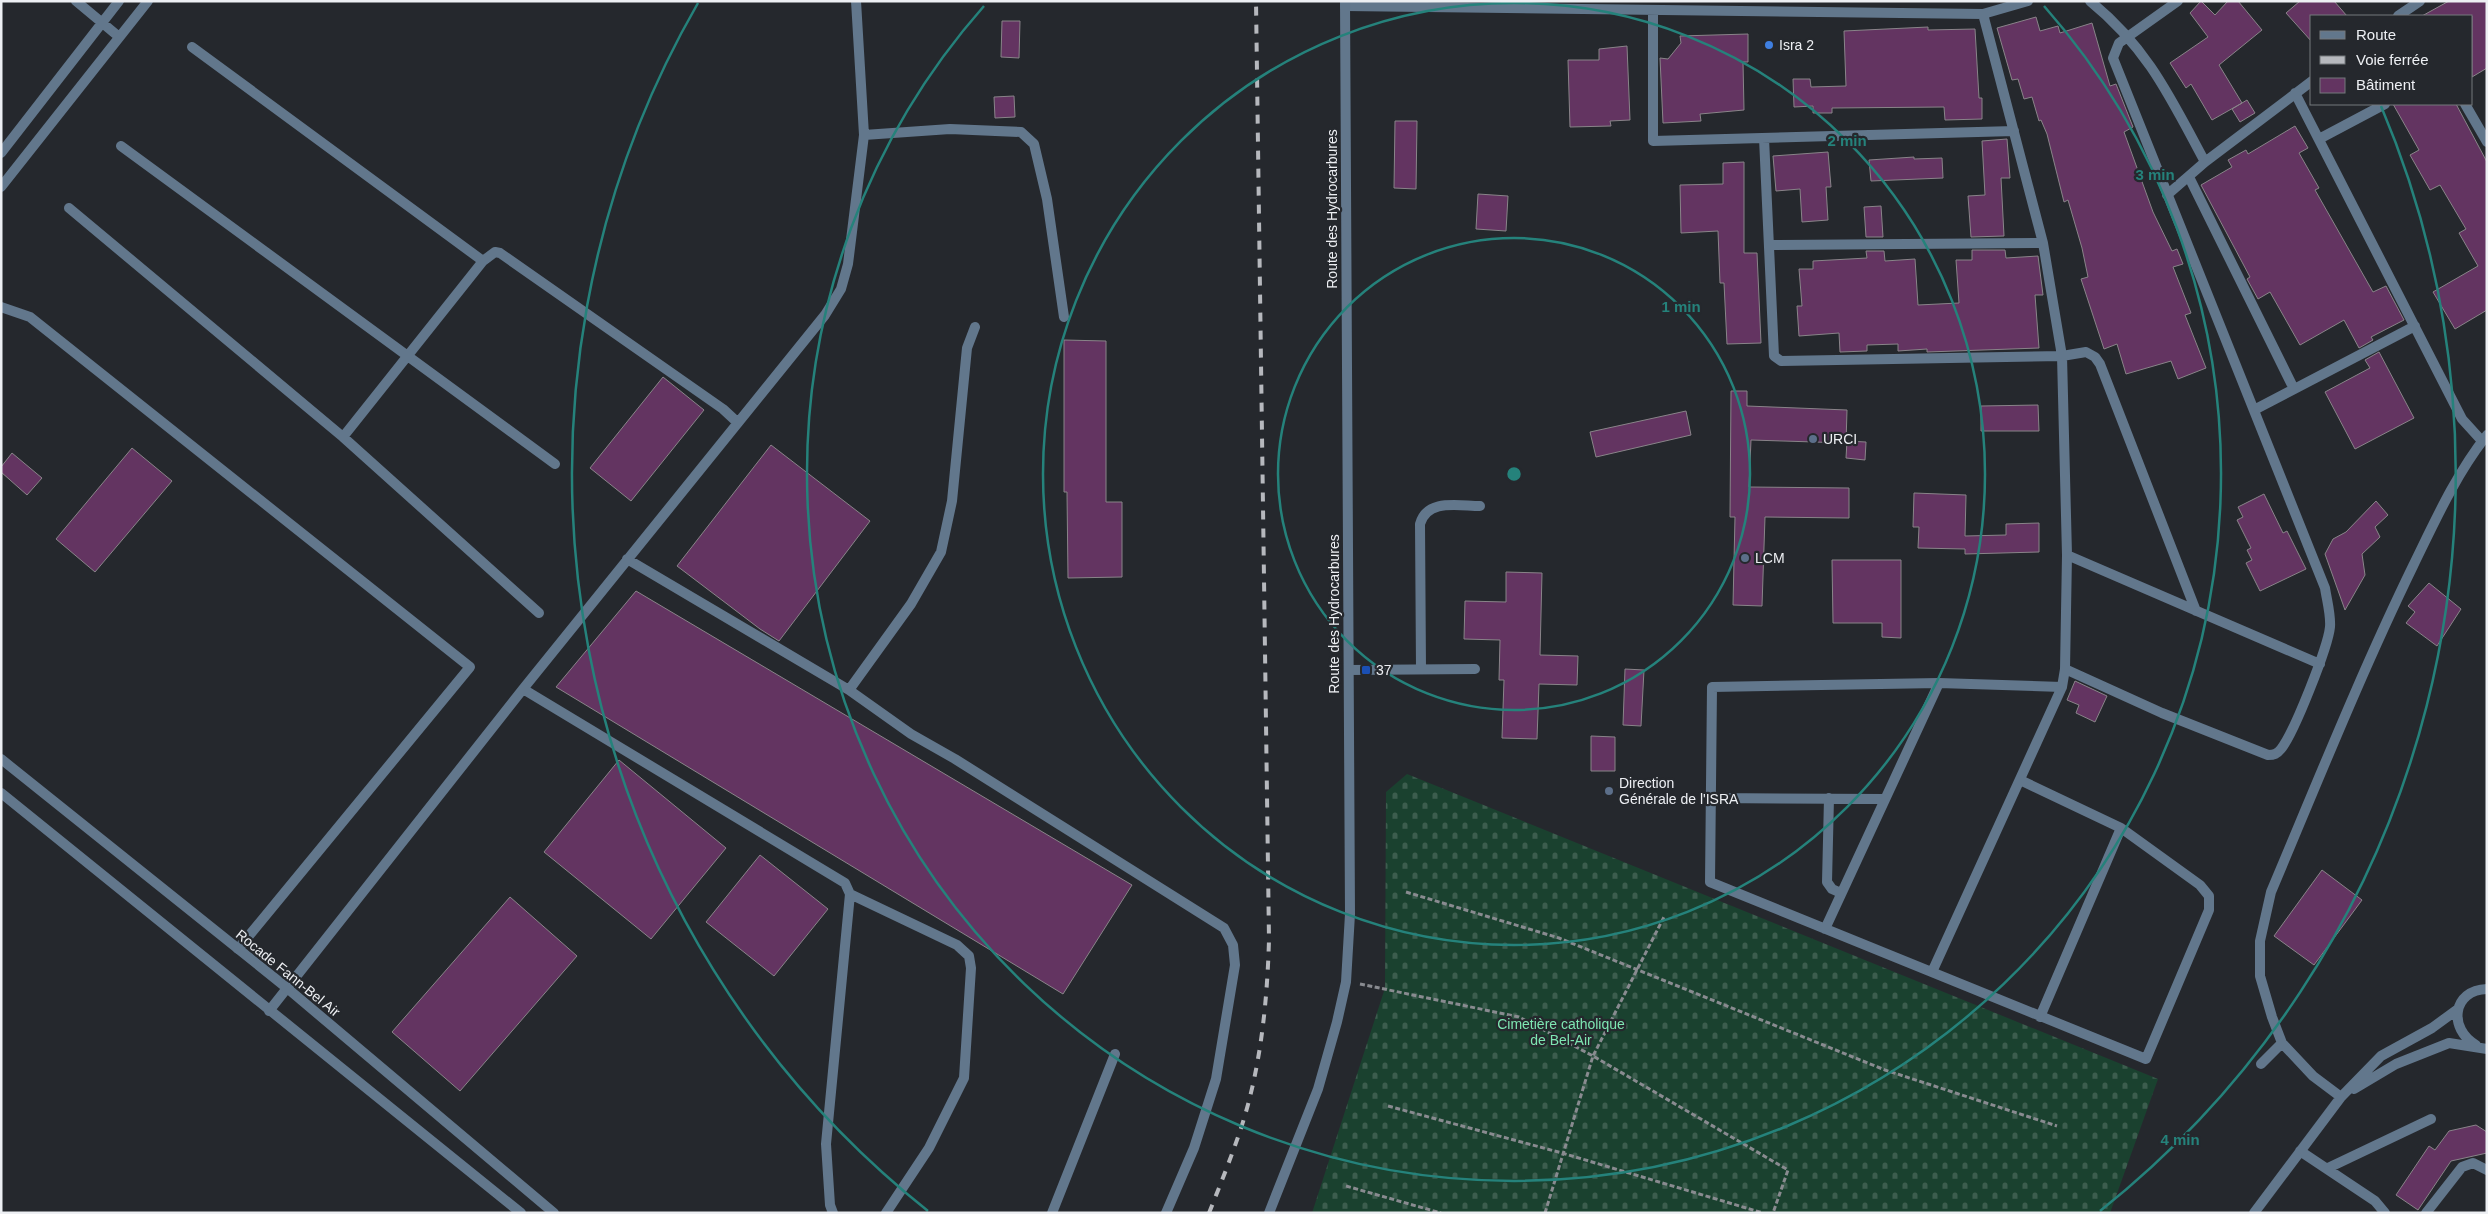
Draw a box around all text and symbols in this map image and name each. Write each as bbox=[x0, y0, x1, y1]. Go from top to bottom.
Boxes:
legend bbox=[2310, 15, 2473, 105]
text: Route bbox=[2356, 26, 2396, 43]
place label: Isra 2 bbox=[1779, 37, 1814, 53]
marker: Isra 2 bbox=[1763, 39, 1775, 51]
text: Voie ferrée bbox=[2356, 51, 2429, 68]
text: Bâtiment bbox=[2356, 76, 2416, 93]
street label: Route des Hydrocarbures bbox=[1324, 129, 1340, 289]
text: 2 min bbox=[1827, 132, 1867, 149]
text: 3 min bbox=[2135, 166, 2175, 183]
text: 1 min bbox=[1661, 298, 1701, 315]
place label: URCI bbox=[1823, 431, 1857, 447]
marker: URCI bbox=[1807, 433, 1819, 445]
centre of rings bbox=[1505, 465, 1523, 483]
street label: Route des Hydrocarbures bbox=[1326, 534, 1342, 694]
place label: LCM bbox=[1755, 550, 1785, 566]
marker: LCM bbox=[1739, 552, 1751, 564]
place label: 37 bbox=[1376, 662, 1392, 678]
marker: 37 bbox=[1360, 664, 1372, 676]
place label: Direction Générale de l'ISRA bbox=[1619, 775, 1739, 807]
marker: Direction Générale de l'ISRA bbox=[1603, 785, 1615, 797]
street label: Rocade Fann-Bel Air bbox=[233, 926, 343, 1020]
park label: Cimetière catholique de Bel-Air bbox=[1497, 1016, 1625, 1048]
text: 4 min bbox=[2160, 1131, 2200, 1148]

